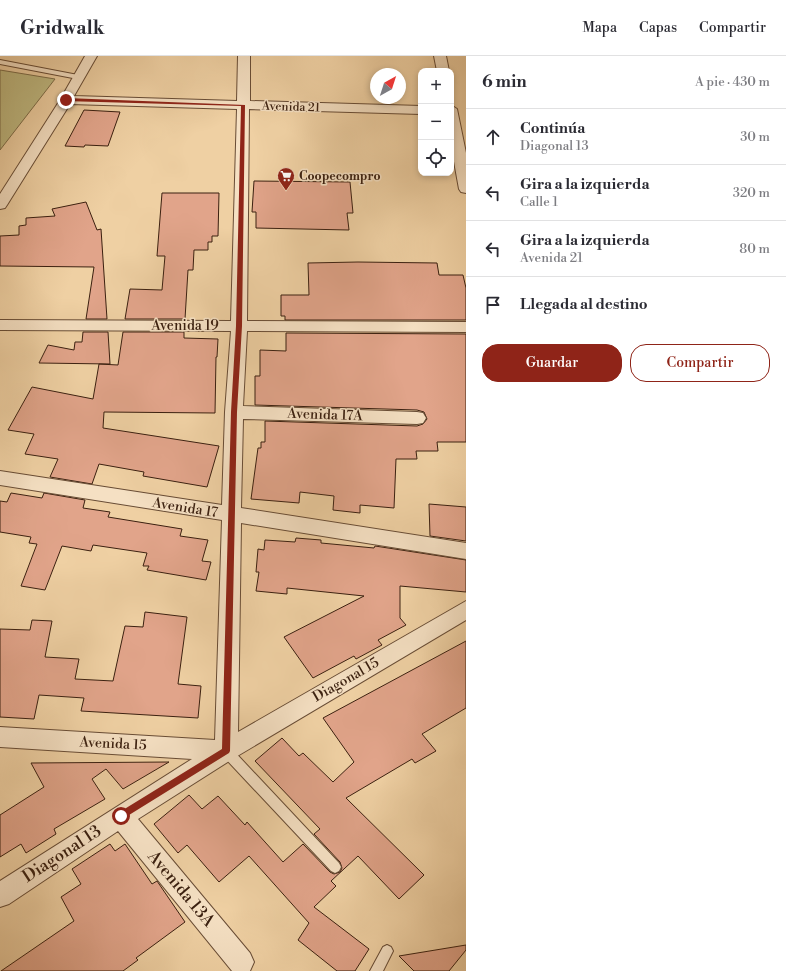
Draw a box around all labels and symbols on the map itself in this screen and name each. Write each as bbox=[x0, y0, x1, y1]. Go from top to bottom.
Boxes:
north arrow bbox=[370, 68, 406, 104]
route end bbox=[57, 91, 75, 109]
street label: Avenida 21 bbox=[261, 98, 321, 116]
supermarket icon: Coopecompro bbox=[276, 166, 296, 191]
place label: Coopecompro bbox=[299, 169, 380, 184]
street label: Avenida 19 bbox=[150, 317, 219, 335]
street label: Avenida 17A bbox=[286, 405, 363, 425]
street label: Avenida 17 bbox=[150, 494, 219, 522]
street label: Diagonal 15 bbox=[309, 654, 383, 706]
street label: Avenida 15 bbox=[78, 733, 147, 755]
route start bbox=[112, 807, 130, 825]
street label: Diagonal 13 bbox=[18, 820, 106, 888]
street label: Avenida 13A bbox=[142, 845, 220, 932]

